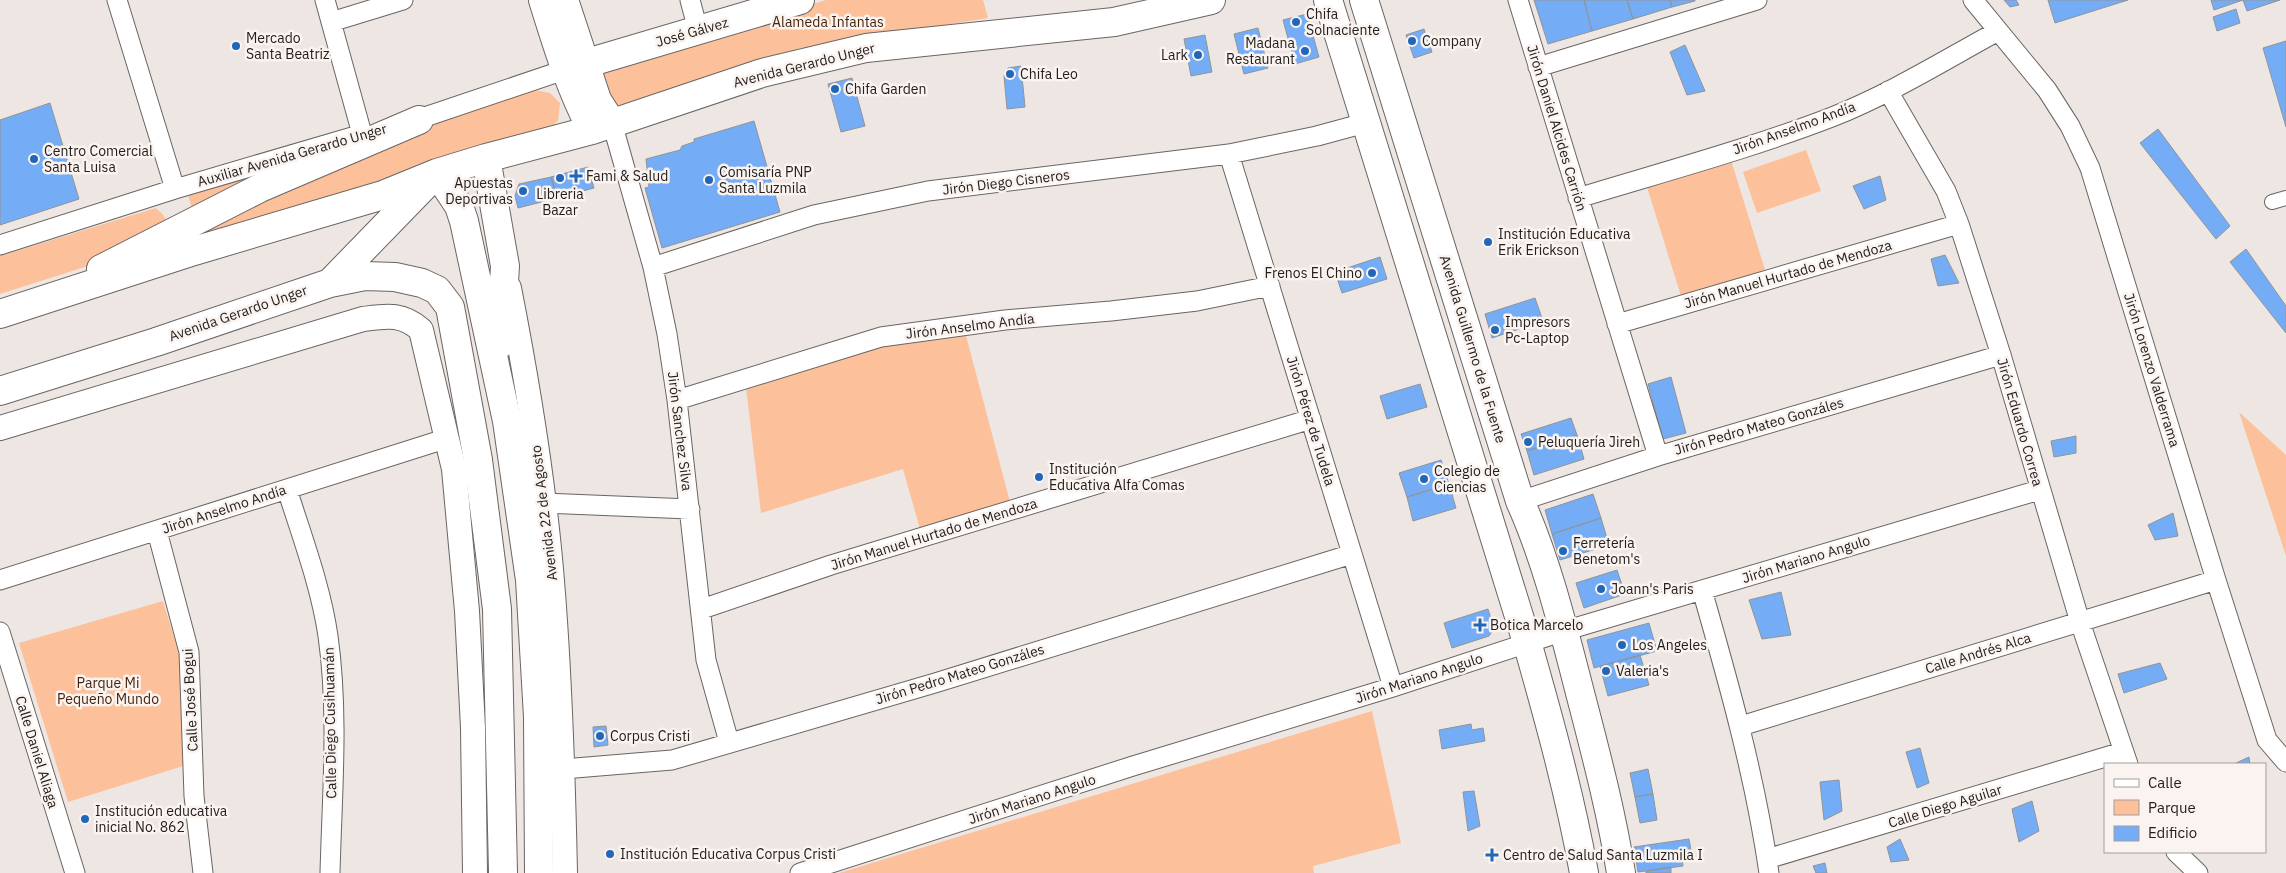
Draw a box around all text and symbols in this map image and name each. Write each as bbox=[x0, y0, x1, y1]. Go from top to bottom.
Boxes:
place label: Chifa Solnaciente bbox=[1306, 5, 1380, 39]
street label: José Gálvez bbox=[654, 13, 731, 51]
park label: Alameda Infantas bbox=[772, 13, 884, 31]
marker: Chifa Solnaciente bbox=[1290, 16, 1302, 28]
place label: Mercado Santa Beatriz bbox=[246, 29, 330, 63]
place label: Company bbox=[1422, 32, 1481, 50]
place label: Madana Restaurant bbox=[1226, 34, 1296, 68]
marker: Company bbox=[1406, 35, 1418, 47]
street label: Avenida Gerardo Unger bbox=[731, 39, 877, 91]
marker: Mercado Santa Beatriz bbox=[230, 40, 242, 52]
street label: Jirón Daniel Alcides Carrión bbox=[1523, 43, 1591, 213]
marker: Madana Restaurant bbox=[1299, 45, 1311, 57]
place label: Lark bbox=[1161, 46, 1189, 64]
marker: Lark bbox=[1192, 49, 1204, 61]
place label: Chifa Leo bbox=[1020, 65, 1078, 83]
marker: Chifa Leo bbox=[1004, 68, 1016, 80]
place label: Chifa Garden bbox=[845, 80, 926, 98]
marker: Chifa Garden bbox=[829, 83, 841, 95]
street label: Jirón Anselmo Andía bbox=[1730, 97, 1858, 159]
street label: Auxiliar Avenida Gerardo Unger bbox=[195, 119, 389, 191]
place label: Centro Comercial Santa Luisa bbox=[44, 142, 153, 176]
marker: Centro Comercial Santa Luisa bbox=[28, 153, 40, 165]
place label: Comisaría PNP Santa Luzmila bbox=[719, 163, 812, 197]
street label: Jirón Diego Cisneros bbox=[941, 165, 1071, 199]
place label: Fami & Salud bbox=[586, 167, 668, 185]
marker: Fami & Salud bbox=[570, 170, 582, 182]
marker: Libreria Bazar bbox=[554, 172, 566, 184]
place label: Apuestas Deportivas bbox=[445, 174, 513, 208]
marker: Comisaría PNP Santa Luzmila bbox=[703, 174, 715, 186]
marker: Apuestas Deportivas bbox=[517, 185, 529, 197]
place label: Libreria Bazar bbox=[536, 185, 584, 219]
place label: Institución Educativa Erik Erickson bbox=[1498, 225, 1631, 259]
marker: Institución Educativa Erik Erickson bbox=[1482, 236, 1494, 248]
street label: Jirón Manuel Hurtado de Mendoza bbox=[1682, 236, 1894, 312]
street label: Avenida Guillermo de la Fuente bbox=[1436, 253, 1510, 446]
place label: Frenos El Chino bbox=[1265, 264, 1362, 282]
marker: Frenos El Chino bbox=[1366, 267, 1378, 279]
street label: Avenida Gerardo Unger bbox=[166, 281, 310, 345]
street label: Jirón Lorenzo Valderrama bbox=[2120, 291, 2184, 450]
street label: Jirón Anselmo Andía bbox=[905, 309, 1036, 343]
place label: Impresors Pc-Laptop bbox=[1505, 313, 1570, 347]
marker: Impresors Pc-Laptop bbox=[1489, 324, 1501, 336]
street label: Jirón Pérez de Tudela bbox=[1283, 354, 1339, 489]
street label: Jirón Eduardo Correa bbox=[1993, 356, 2047, 489]
street label: Jirón Sanchez Silva bbox=[664, 370, 696, 492]
street label: Jirón Pedro Mateo Gonzáles bbox=[1672, 393, 1846, 459]
place label: Peluquería Jireh bbox=[1538, 433, 1640, 451]
marker: Peluquería Jireh bbox=[1522, 436, 1534, 448]
street label: Avenida 22 de Agosto bbox=[527, 444, 561, 582]
place label: Institución Educativa Alfa Comas bbox=[1049, 460, 1185, 494]
place label: Colegio de Ciencias bbox=[1434, 462, 1500, 496]
marker: Institución Educativa Alfa Comas bbox=[1033, 471, 1045, 483]
marker: Colegio de Ciencias bbox=[1418, 473, 1430, 485]
street label: Jirón Anselmo Andía bbox=[160, 480, 289, 538]
street label: Jirón Manuel Hurtado de Mendoza bbox=[829, 494, 1040, 574]
street label: Jirón Mariano Angulo bbox=[1740, 531, 1872, 587]
place label: Ferretería Benetom's bbox=[1573, 534, 1641, 568]
marker: Ferretería Benetom's bbox=[1557, 545, 1569, 557]
place label: Joann's Paris bbox=[1611, 580, 1694, 598]
marker: Joann's Paris bbox=[1595, 583, 1607, 595]
place label: Botica Marcelo bbox=[1490, 616, 1584, 634]
marker: Botica Marcelo bbox=[1474, 619, 1486, 631]
street label: Calle Andrés Alca bbox=[1923, 628, 2034, 678]
place label: Los Angeles bbox=[1632, 636, 1707, 654]
marker: Los Angeles bbox=[1616, 639, 1628, 651]
street label: Jirón Pedro Mateo Gonzáles bbox=[874, 640, 1047, 708]
street label: Calle Diego Cusihuamán bbox=[320, 647, 340, 799]
street label: Calle José Bogui bbox=[178, 648, 202, 752]
street label: Jirón Mariano Angulo bbox=[1353, 649, 1485, 707]
place label: Valeria's bbox=[1616, 662, 1669, 680]
marker: Valeria's bbox=[1600, 665, 1612, 677]
park label: Parque Mi Pequeño Mundo bbox=[57, 674, 159, 708]
street label: Calle Daniel Aliaga bbox=[11, 694, 63, 811]
place label: Corpus Cristi bbox=[610, 727, 690, 745]
marker: Corpus Cristi bbox=[594, 730, 606, 742]
legend bbox=[2104, 763, 2266, 853]
street label: Jirón Mariano Angulo bbox=[966, 770, 1098, 828]
text: Calle bbox=[2148, 773, 2182, 792]
street label: Calle Diego Aguilar bbox=[1886, 780, 2004, 832]
text: Parque bbox=[2148, 798, 2196, 817]
place label: Institución educativa inicial No. 862 bbox=[95, 802, 228, 836]
marker: Institución educativa inicial No. 862 bbox=[79, 813, 91, 825]
text: Edificio bbox=[2148, 823, 2197, 842]
place label: Institución Educativa Corpus Cristi bbox=[620, 845, 836, 863]
place label: Centro de Salud Santa Luzmila I bbox=[1503, 846, 1703, 864]
marker: Institución Educativa Corpus Cristi bbox=[604, 848, 616, 860]
marker: Centro de Salud Santa Luzmila I bbox=[1485, 848, 1499, 862]

